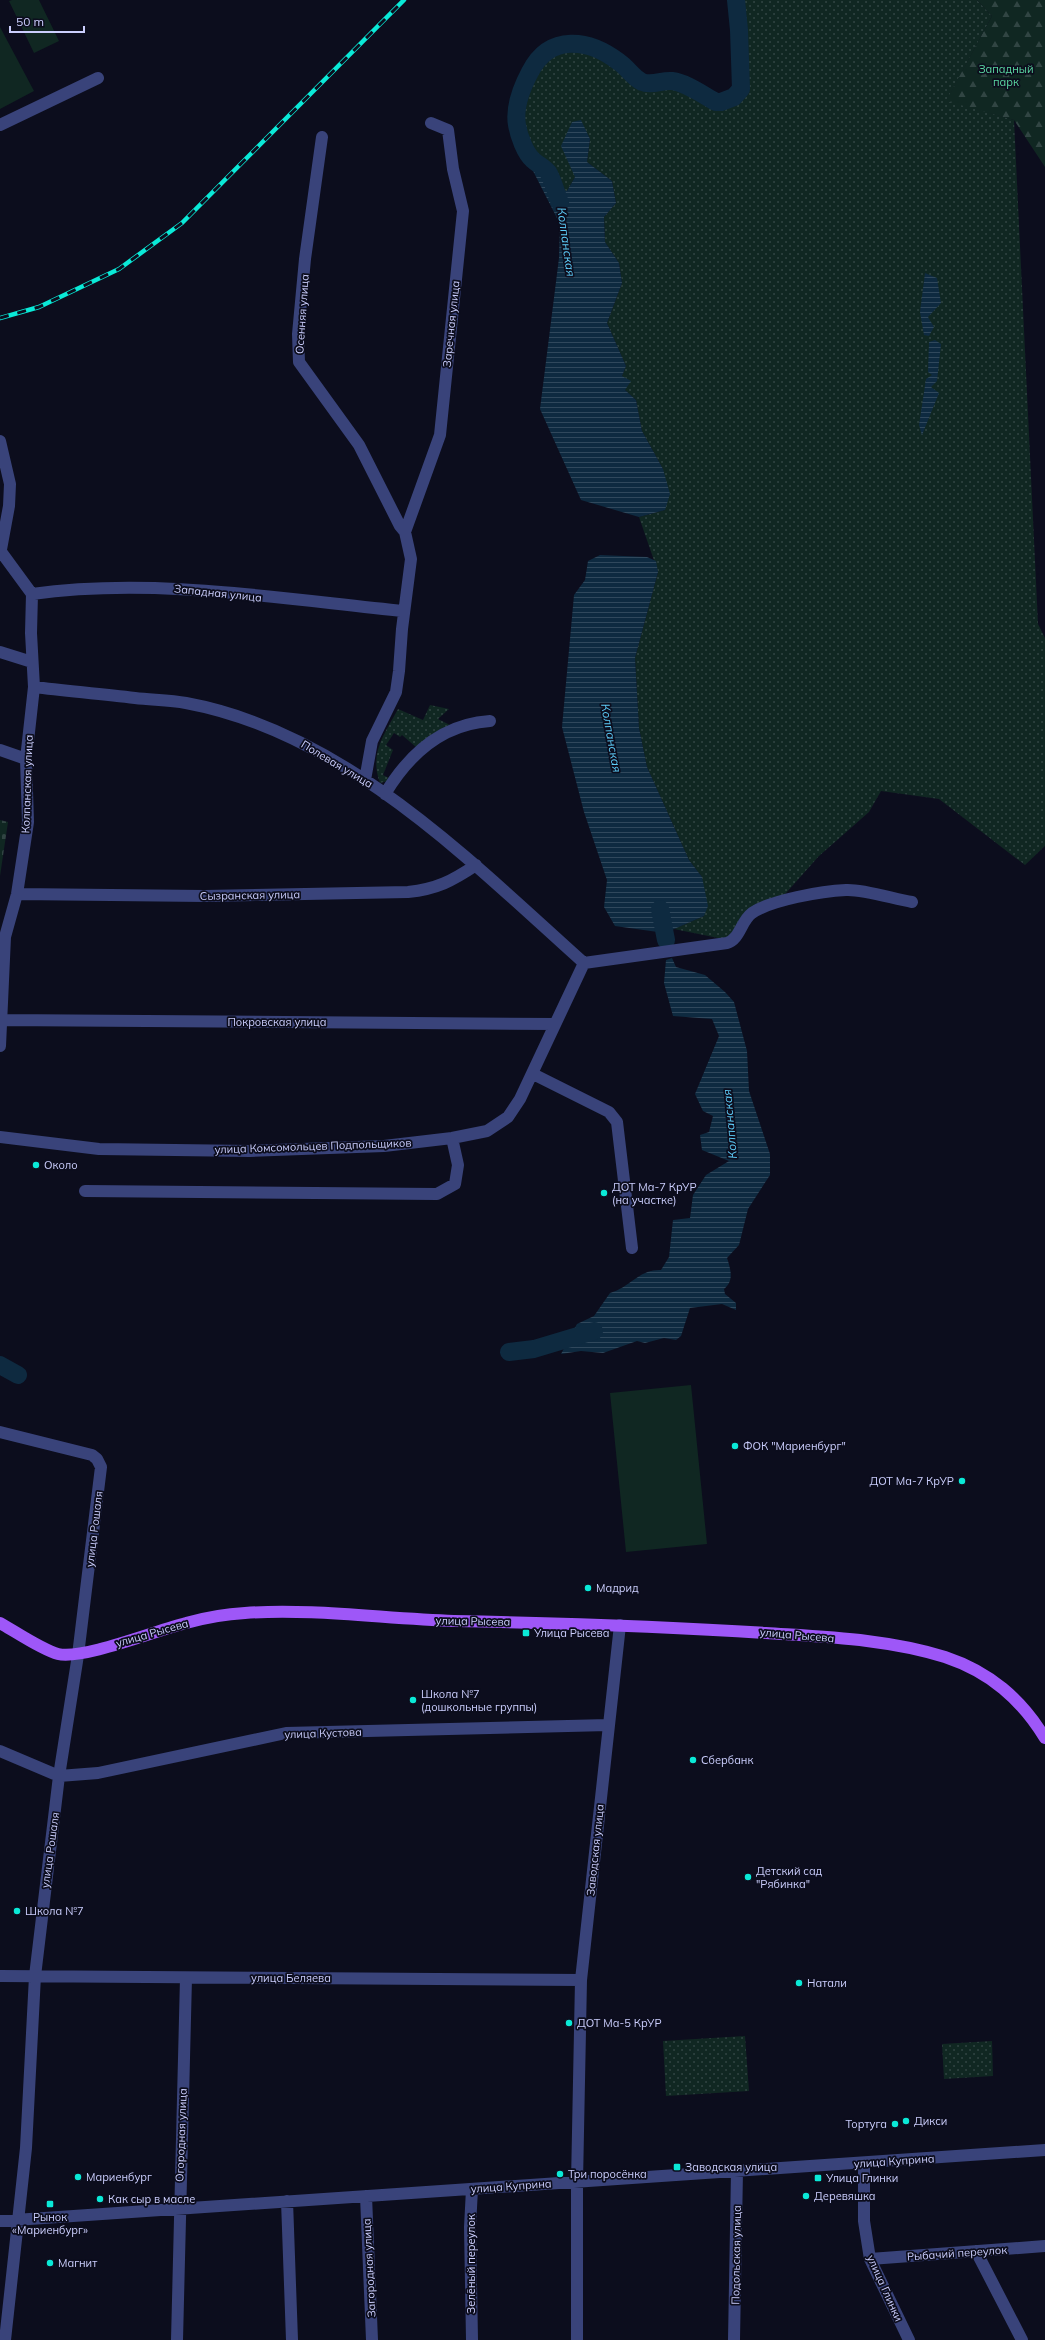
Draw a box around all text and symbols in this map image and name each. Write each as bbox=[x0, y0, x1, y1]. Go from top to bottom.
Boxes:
scale bar bbox=[10, 8, 84, 34]
text: 50 m bbox=[16, 14, 44, 29]
park label: Западный парк bbox=[978, 62, 1034, 89]
water label: Колпанская bbox=[554, 206, 579, 278]
street label: Осенняя улица bbox=[292, 273, 312, 355]
street label: Заречная улица bbox=[439, 280, 463, 368]
street label: Западная улица bbox=[173, 581, 263, 605]
water label: Колпанская bbox=[598, 702, 625, 774]
street label: Колпанская улица bbox=[18, 734, 36, 834]
street label: Полевая улица bbox=[299, 737, 375, 791]
street label: Сызранская улица bbox=[200, 887, 300, 903]
street label: Покровская улица bbox=[227, 1015, 327, 1029]
water label: Колпанская bbox=[719, 1088, 740, 1159]
street label: улица Комсомольцев Подпольщиков bbox=[214, 1136, 412, 1156]
place label: Около bbox=[44, 1158, 78, 1172]
marker: Около bbox=[31, 1160, 41, 1170]
place label: ДОТ Ма-7 КрУР (на участке) bbox=[612, 1180, 697, 1207]
marker: ДОТ Ма-7 КрУР (на участке) bbox=[599, 1188, 609, 1198]
place label: ФОК "Мариенбург" bbox=[743, 1439, 846, 1453]
marker: ФОК "Мариенбург" bbox=[730, 1441, 740, 1451]
place label: ДОТ Ма-7 КрУР bbox=[869, 1474, 954, 1488]
marker: ДОТ Ма-7 КрУР bbox=[957, 1476, 967, 1486]
street label: улица Рошаля bbox=[82, 1490, 106, 1568]
place label: Мадрид bbox=[596, 1581, 639, 1595]
marker: Мадрид bbox=[583, 1583, 593, 1593]
street label: улица Рысева bbox=[436, 1613, 510, 1629]
street label: улица Рысева bbox=[114, 1616, 190, 1650]
street label: улица Рысева bbox=[759, 1625, 835, 1645]
place label: Улица Рысева bbox=[533, 1626, 609, 1640]
marker: Улица Рысева bbox=[521, 1628, 531, 1638]
place label: Школа №7 (дошкольные группы) bbox=[421, 1687, 537, 1714]
marker: Школа №7 (дошкольные группы) bbox=[408, 1695, 418, 1705]
street label: улица Кустова bbox=[284, 1725, 362, 1741]
place label: Сбербанк bbox=[701, 1753, 753, 1767]
marker: Сбербанк bbox=[688, 1755, 698, 1765]
street label: Заводская улица bbox=[583, 1803, 607, 1897]
street label: улица Рошаля bbox=[38, 1811, 62, 1889]
place label: Детский сад "Рябинка" bbox=[756, 1864, 823, 1891]
marker: Детский сад "Рябинка" bbox=[743, 1872, 753, 1882]
place label: Школа №7 bbox=[25, 1904, 84, 1918]
marker: Школа №7 bbox=[12, 1906, 22, 1916]
street label: улица Беляева bbox=[251, 1971, 331, 1985]
place label: Натали bbox=[807, 1976, 847, 1990]
marker: Натали bbox=[794, 1978, 804, 1988]
place label: ДОТ Ма-5 КрУР bbox=[577, 2016, 662, 2030]
marker: ДОТ Ма-5 КрУР bbox=[564, 2018, 574, 2028]
street label: Огородная улица bbox=[172, 2088, 190, 2182]
place label: Дикси bbox=[914, 2114, 947, 2128]
marker: Дикси bbox=[901, 2116, 911, 2126]
place label: Тортуга bbox=[846, 2117, 887, 2131]
marker: Тортуга bbox=[890, 2119, 900, 2129]
street label: улица Куприна bbox=[853, 2151, 935, 2171]
place label: Заводская улица bbox=[685, 2160, 777, 2174]
marker: Заводская улица bbox=[672, 2162, 682, 2172]
place label: Три поросёнка bbox=[568, 2167, 647, 2181]
marker: Три поросёнка bbox=[555, 2169, 565, 2179]
place label: Мариенбург bbox=[86, 2170, 152, 2184]
place label: Улица Глинки bbox=[825, 2171, 898, 2185]
marker: Мариенбург bbox=[73, 2172, 83, 2182]
marker: Улица Глинки bbox=[813, 2173, 823, 2183]
street label: улица Куприна bbox=[470, 2176, 552, 2196]
place label: Деревяшка bbox=[814, 2189, 876, 2203]
marker: Деревяшка bbox=[801, 2191, 811, 2201]
place label: Как сыр в масле bbox=[108, 2192, 195, 2206]
marker: Как сыр в масле bbox=[95, 2194, 105, 2204]
marker: Рынок «Мариенбург» bbox=[45, 2199, 55, 2209]
street label: Подольская улица bbox=[728, 2205, 744, 2305]
place label: Рынок «Мариенбург» bbox=[12, 2210, 88, 2237]
street label: Зелёный переулок bbox=[464, 2214, 478, 2314]
street label: Загородная улица bbox=[359, 2218, 379, 2318]
street label: Рыбачий переулок bbox=[907, 2243, 1008, 2263]
street label: улица Глинки bbox=[864, 2252, 906, 2324]
place label: Магнит bbox=[58, 2256, 97, 2270]
marker: Магнит bbox=[45, 2258, 55, 2268]

